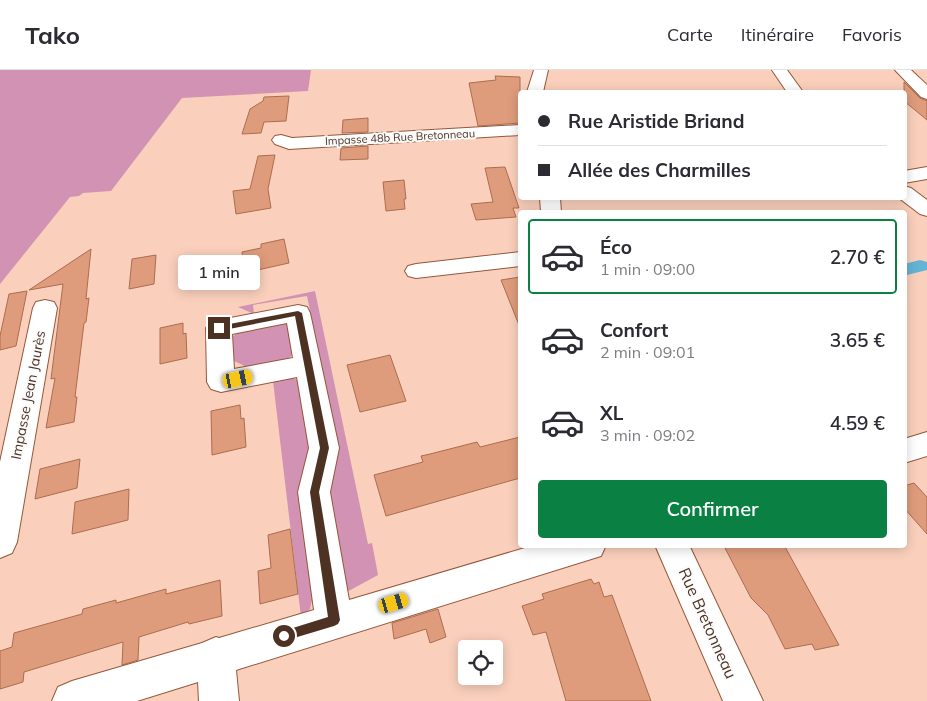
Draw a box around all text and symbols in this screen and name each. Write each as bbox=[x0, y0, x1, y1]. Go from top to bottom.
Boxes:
text: Tako bbox=[25, 20, 80, 50]
text: Carte bbox=[667, 23, 713, 46]
text: Itinéraire bbox=[741, 23, 814, 46]
text: Favoris bbox=[842, 23, 902, 46]
text: Rue Aristide Briand bbox=[568, 109, 745, 133]
street label: Impasse 48b Rue Bretonneau bbox=[325, 126, 475, 148]
text: Allée des Charmilles bbox=[568, 158, 751, 182]
icon: car bbox=[540, 234, 585, 279]
text: Éco bbox=[600, 235, 632, 259]
text: 2.70 € bbox=[830, 245, 885, 269]
callout: 1 min bbox=[178, 256, 260, 290]
text: 1 min · 09:00 bbox=[600, 259, 695, 279]
text: 1 min bbox=[198, 262, 240, 282]
route end bbox=[208, 317, 230, 339]
icon: car bbox=[540, 317, 585, 362]
text: Confort bbox=[600, 318, 668, 342]
text: 3.65 € bbox=[830, 328, 885, 352]
street label: Impasse Jean Jaurès bbox=[7, 329, 49, 461]
text: 2 min · 09:01 bbox=[600, 342, 695, 362]
car bbox=[221, 369, 254, 389]
icon: car bbox=[540, 400, 585, 445]
text: XL bbox=[600, 401, 623, 425]
text: 4.59 € bbox=[830, 411, 885, 435]
text: 3 min · 09:02 bbox=[600, 425, 695, 445]
button: Confirmer bbox=[538, 480, 887, 538]
street label: Rue Bretonneau bbox=[675, 564, 741, 682]
car bbox=[377, 592, 410, 614]
route start bbox=[273, 625, 295, 647]
map controls bbox=[458, 640, 503, 685]
button: locate bbox=[458, 640, 503, 685]

